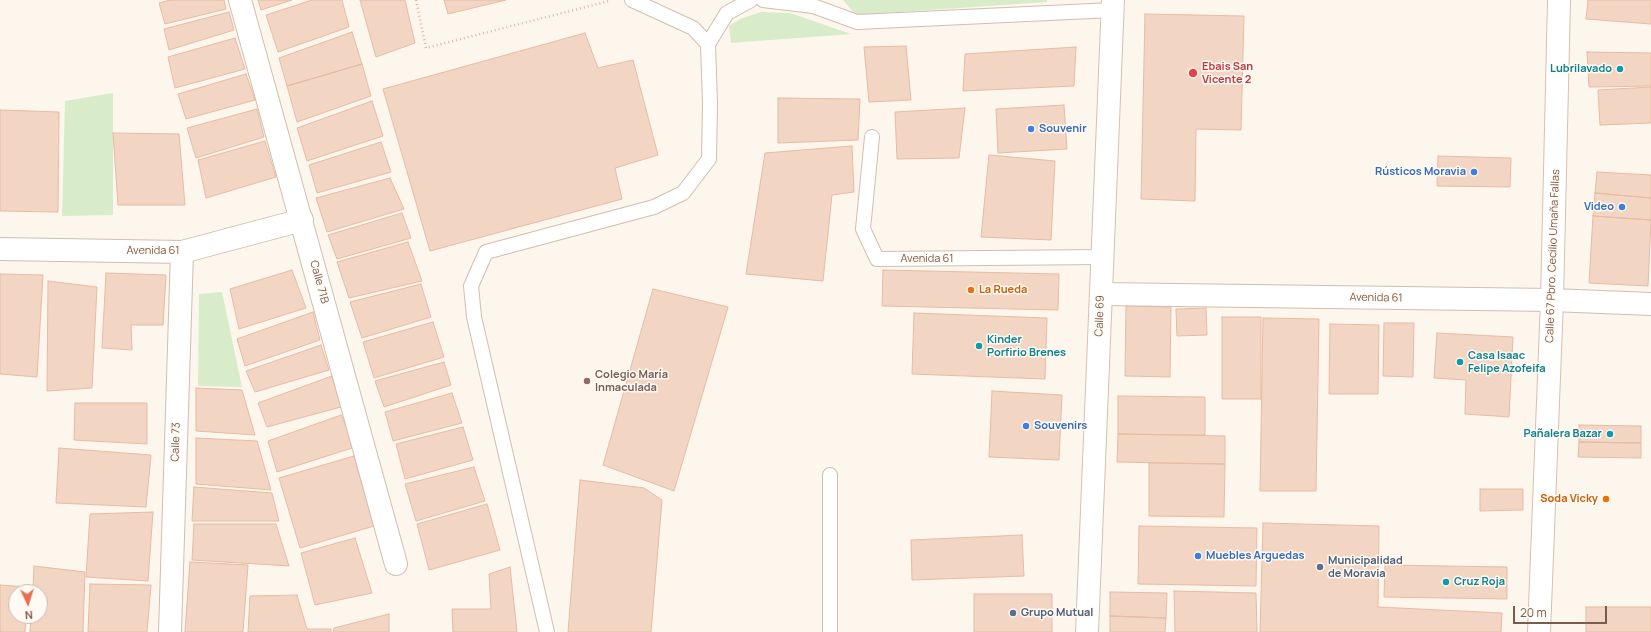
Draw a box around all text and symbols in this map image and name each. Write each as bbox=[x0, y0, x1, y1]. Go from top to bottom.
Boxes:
place label: Ebais San Vicente 2 bbox=[1202, 60, 1253, 86]
place label: Lubrilavado bbox=[1550, 62, 1612, 76]
marker: Lubrilavado bbox=[1615, 64, 1625, 74]
marker: Ebais San Vicente 2 bbox=[1187, 67, 1199, 79]
place label: Souvenir bbox=[1039, 122, 1087, 136]
marker: Souvenir bbox=[1026, 124, 1036, 134]
place label: Rústicos Moravia bbox=[1375, 165, 1466, 179]
marker: Rústicos Moravia bbox=[1469, 167, 1479, 177]
street label: Calle 67 Pbro. Cecilio Umaña Fallas bbox=[1543, 169, 1563, 343]
place label: Video bbox=[1584, 200, 1614, 214]
marker: Video bbox=[1617, 202, 1627, 212]
street label: Avenida 61 bbox=[126, 244, 180, 258]
street label: Avenida 61 bbox=[900, 252, 954, 266]
street label: Calle 71B bbox=[307, 259, 331, 305]
place label: La Rueda bbox=[979, 283, 1027, 297]
marker: La Rueda bbox=[966, 285, 976, 295]
street label: Avenida 61 bbox=[1349, 291, 1403, 305]
street label: Calle 69 bbox=[1093, 295, 1107, 337]
place label: Kinder Porfirio Brenes bbox=[987, 333, 1066, 359]
marker: Kinder Porfirio Brenes bbox=[974, 341, 984, 351]
place label: Casa Isaac Felipe Azofeifa bbox=[1468, 349, 1546, 375]
marker: Casa Isaac Felipe Azofeifa bbox=[1455, 357, 1465, 367]
place label: Colegio María Inmaculada bbox=[595, 368, 668, 394]
marker: Colegio María Inmaculada bbox=[582, 376, 592, 386]
place label: Souvenirs bbox=[1034, 419, 1087, 433]
marker: Souvenirs bbox=[1021, 421, 1031, 431]
street label: Calle 73 bbox=[169, 422, 183, 462]
place label: Pañalera Bazar bbox=[1524, 427, 1602, 441]
marker: Pañalera Bazar bbox=[1605, 429, 1615, 439]
place label: Soda Vicky bbox=[1540, 492, 1598, 506]
marker: Soda Vicky bbox=[1601, 494, 1611, 504]
place label: Muebles Arguedas bbox=[1206, 549, 1304, 563]
marker: Muebles Arguedas bbox=[1193, 551, 1203, 561]
place label: Municipalidad de Moravia bbox=[1328, 554, 1403, 580]
marker: Municipalidad de Moravia bbox=[1315, 562, 1325, 572]
place label: Cruz Roja bbox=[1454, 575, 1505, 589]
marker: Cruz Roja bbox=[1441, 577, 1451, 587]
north arrow bbox=[8, 584, 48, 624]
scale bar bbox=[1515, 598, 1609, 624]
text: 20 m bbox=[1520, 604, 1547, 621]
place label: Grupo Mutual bbox=[1021, 606, 1093, 620]
text: N bbox=[24, 608, 33, 623]
marker: Grupo Mutual bbox=[1008, 608, 1018, 618]

